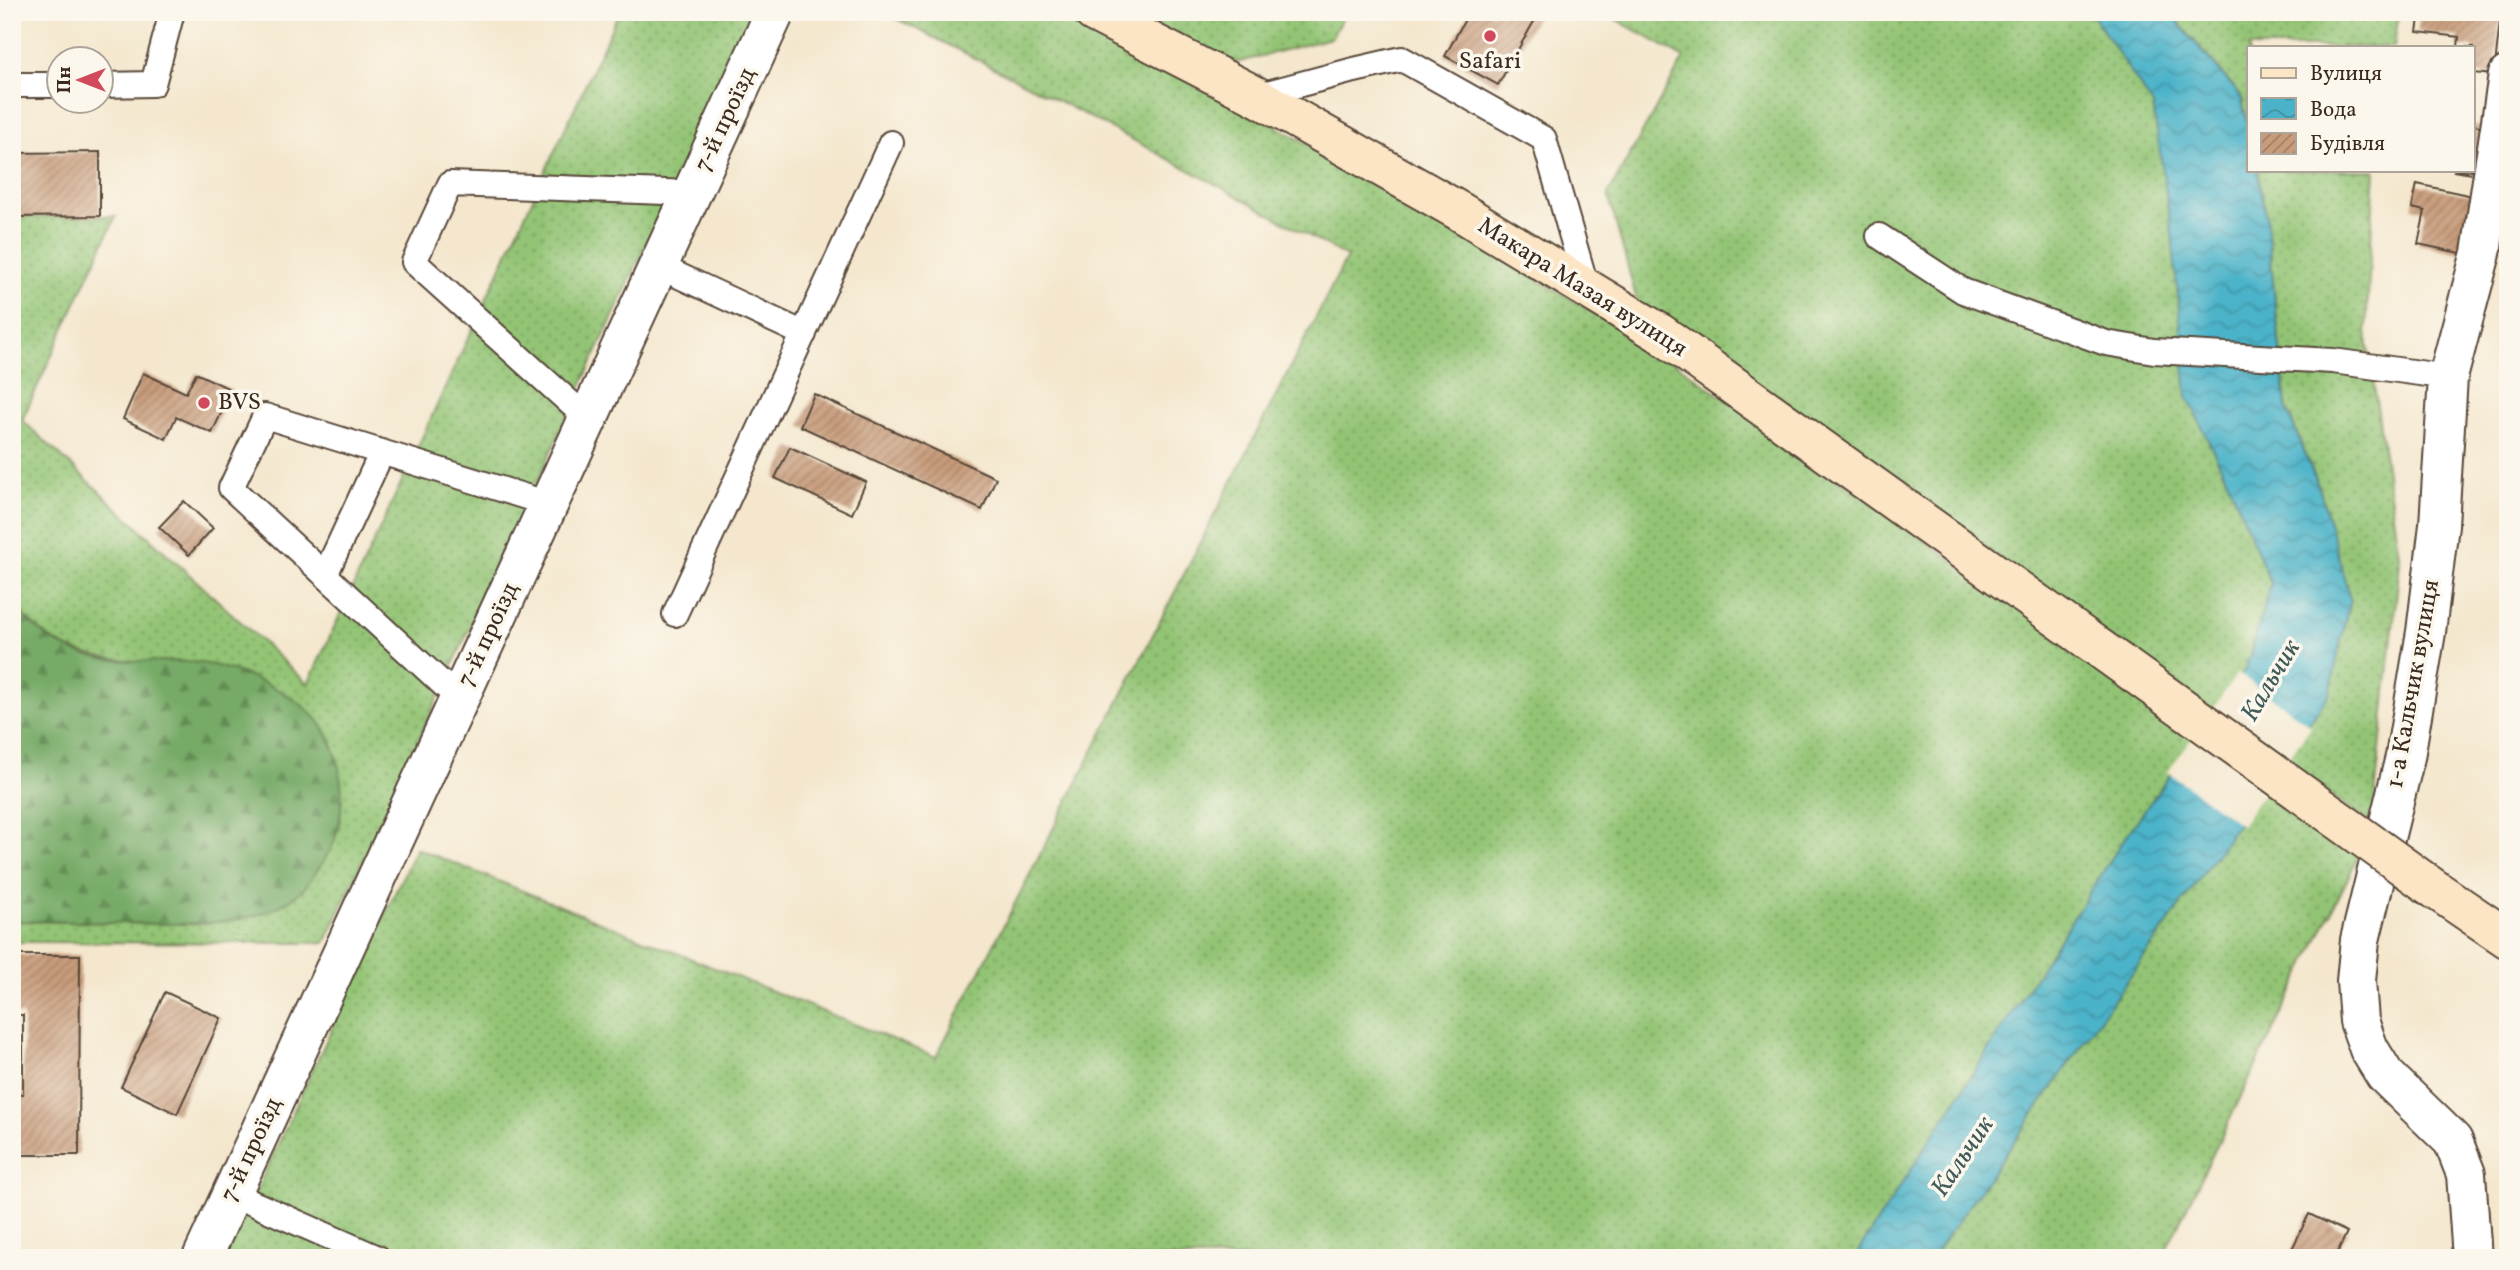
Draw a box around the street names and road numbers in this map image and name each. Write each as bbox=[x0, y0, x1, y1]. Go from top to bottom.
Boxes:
street label: 7-й проїзд bbox=[687, 62, 765, 178]
street label: Макара Мазая вулиця bbox=[1471, 210, 1693, 366]
street label: 7-й проїзд bbox=[450, 577, 528, 693]
street label: 1-а Кальчик вулиця bbox=[2379, 577, 2449, 791]
street label: 7-й проїзд bbox=[213, 1092, 291, 1208]

